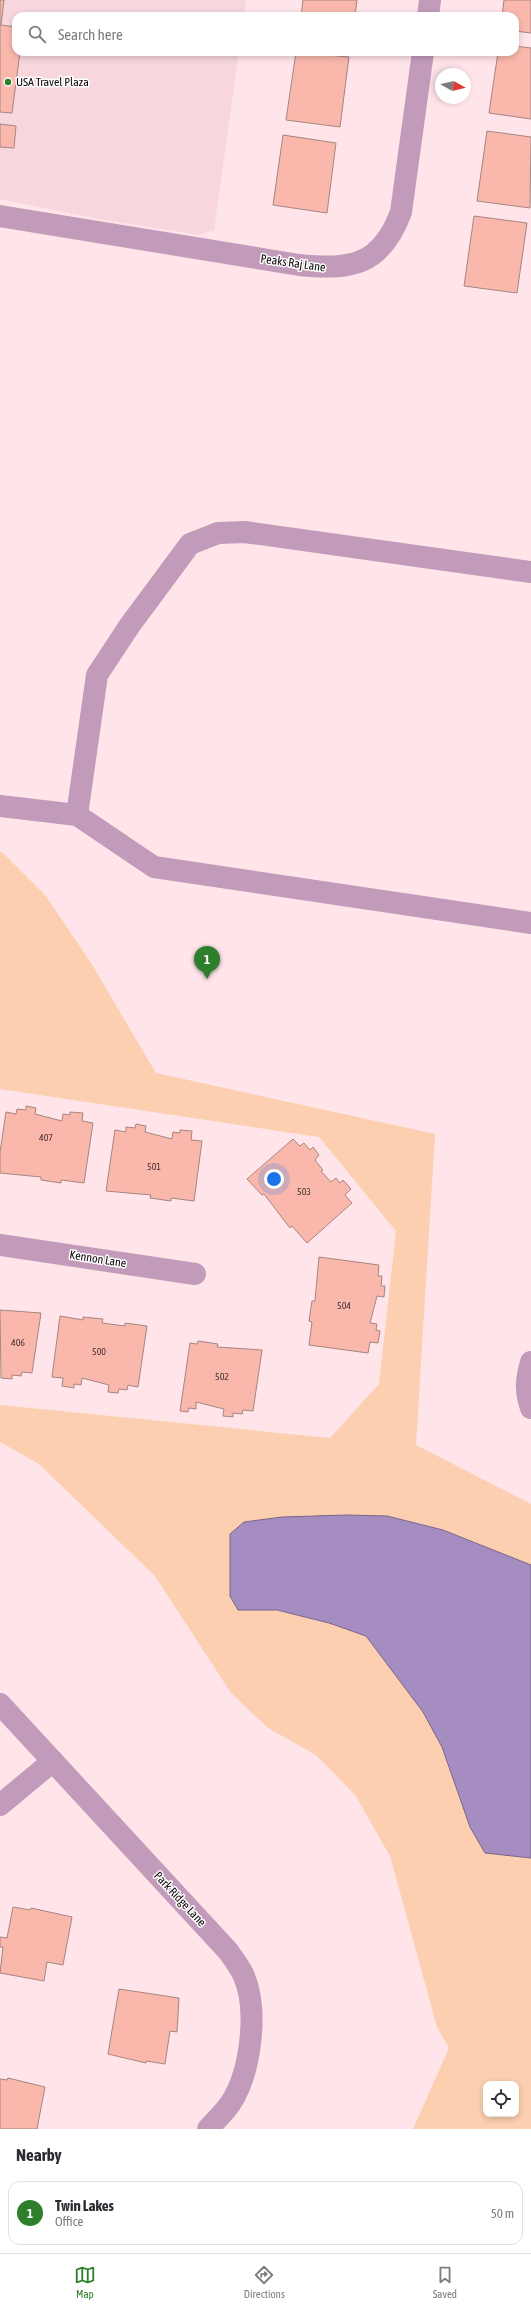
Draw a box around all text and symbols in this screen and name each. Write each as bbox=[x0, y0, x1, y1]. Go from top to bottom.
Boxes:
search box bbox=[12, 12, 519, 56]
icon: search bbox=[26, 23, 48, 45]
text: Search here bbox=[58, 26, 123, 43]
north arrow bbox=[435, 68, 471, 104]
place label: USA Travel Plaza bbox=[16, 75, 89, 89]
marker: USA Travel Plaza bbox=[3, 77, 13, 87]
street label: Peaks Raj Lane bbox=[260, 252, 326, 274]
pin: 1 bbox=[194, 946, 220, 979]
house number: 407 bbox=[39, 1132, 53, 1143]
house number: 501 bbox=[147, 1161, 161, 1172]
your location bbox=[264, 1169, 284, 1189]
house number: 503 bbox=[297, 1186, 311, 1197]
street label: Kennon Lane bbox=[69, 1248, 127, 1270]
house number: 504 bbox=[337, 1300, 351, 1311]
house number: 406 bbox=[11, 1337, 25, 1348]
house number: 500 bbox=[92, 1346, 106, 1357]
house number: 502 bbox=[215, 1371, 229, 1382]
street label: Park Ridge Lane bbox=[151, 1869, 209, 1929]
map controls bbox=[483, 2081, 519, 2117]
button: locate bbox=[483, 2081, 519, 2117]
text: Nearby bbox=[16, 2145, 62, 2165]
text: Twin Lakes bbox=[55, 2197, 114, 2214]
text: 1 bbox=[27, 2206, 33, 2221]
text: 50 m bbox=[491, 2206, 514, 2221]
text: Office bbox=[55, 2214, 83, 2229]
tab: Map bbox=[74, 2264, 96, 2300]
tab: Directions bbox=[244, 2264, 285, 2300]
tab: Saved bbox=[433, 2264, 457, 2300]

